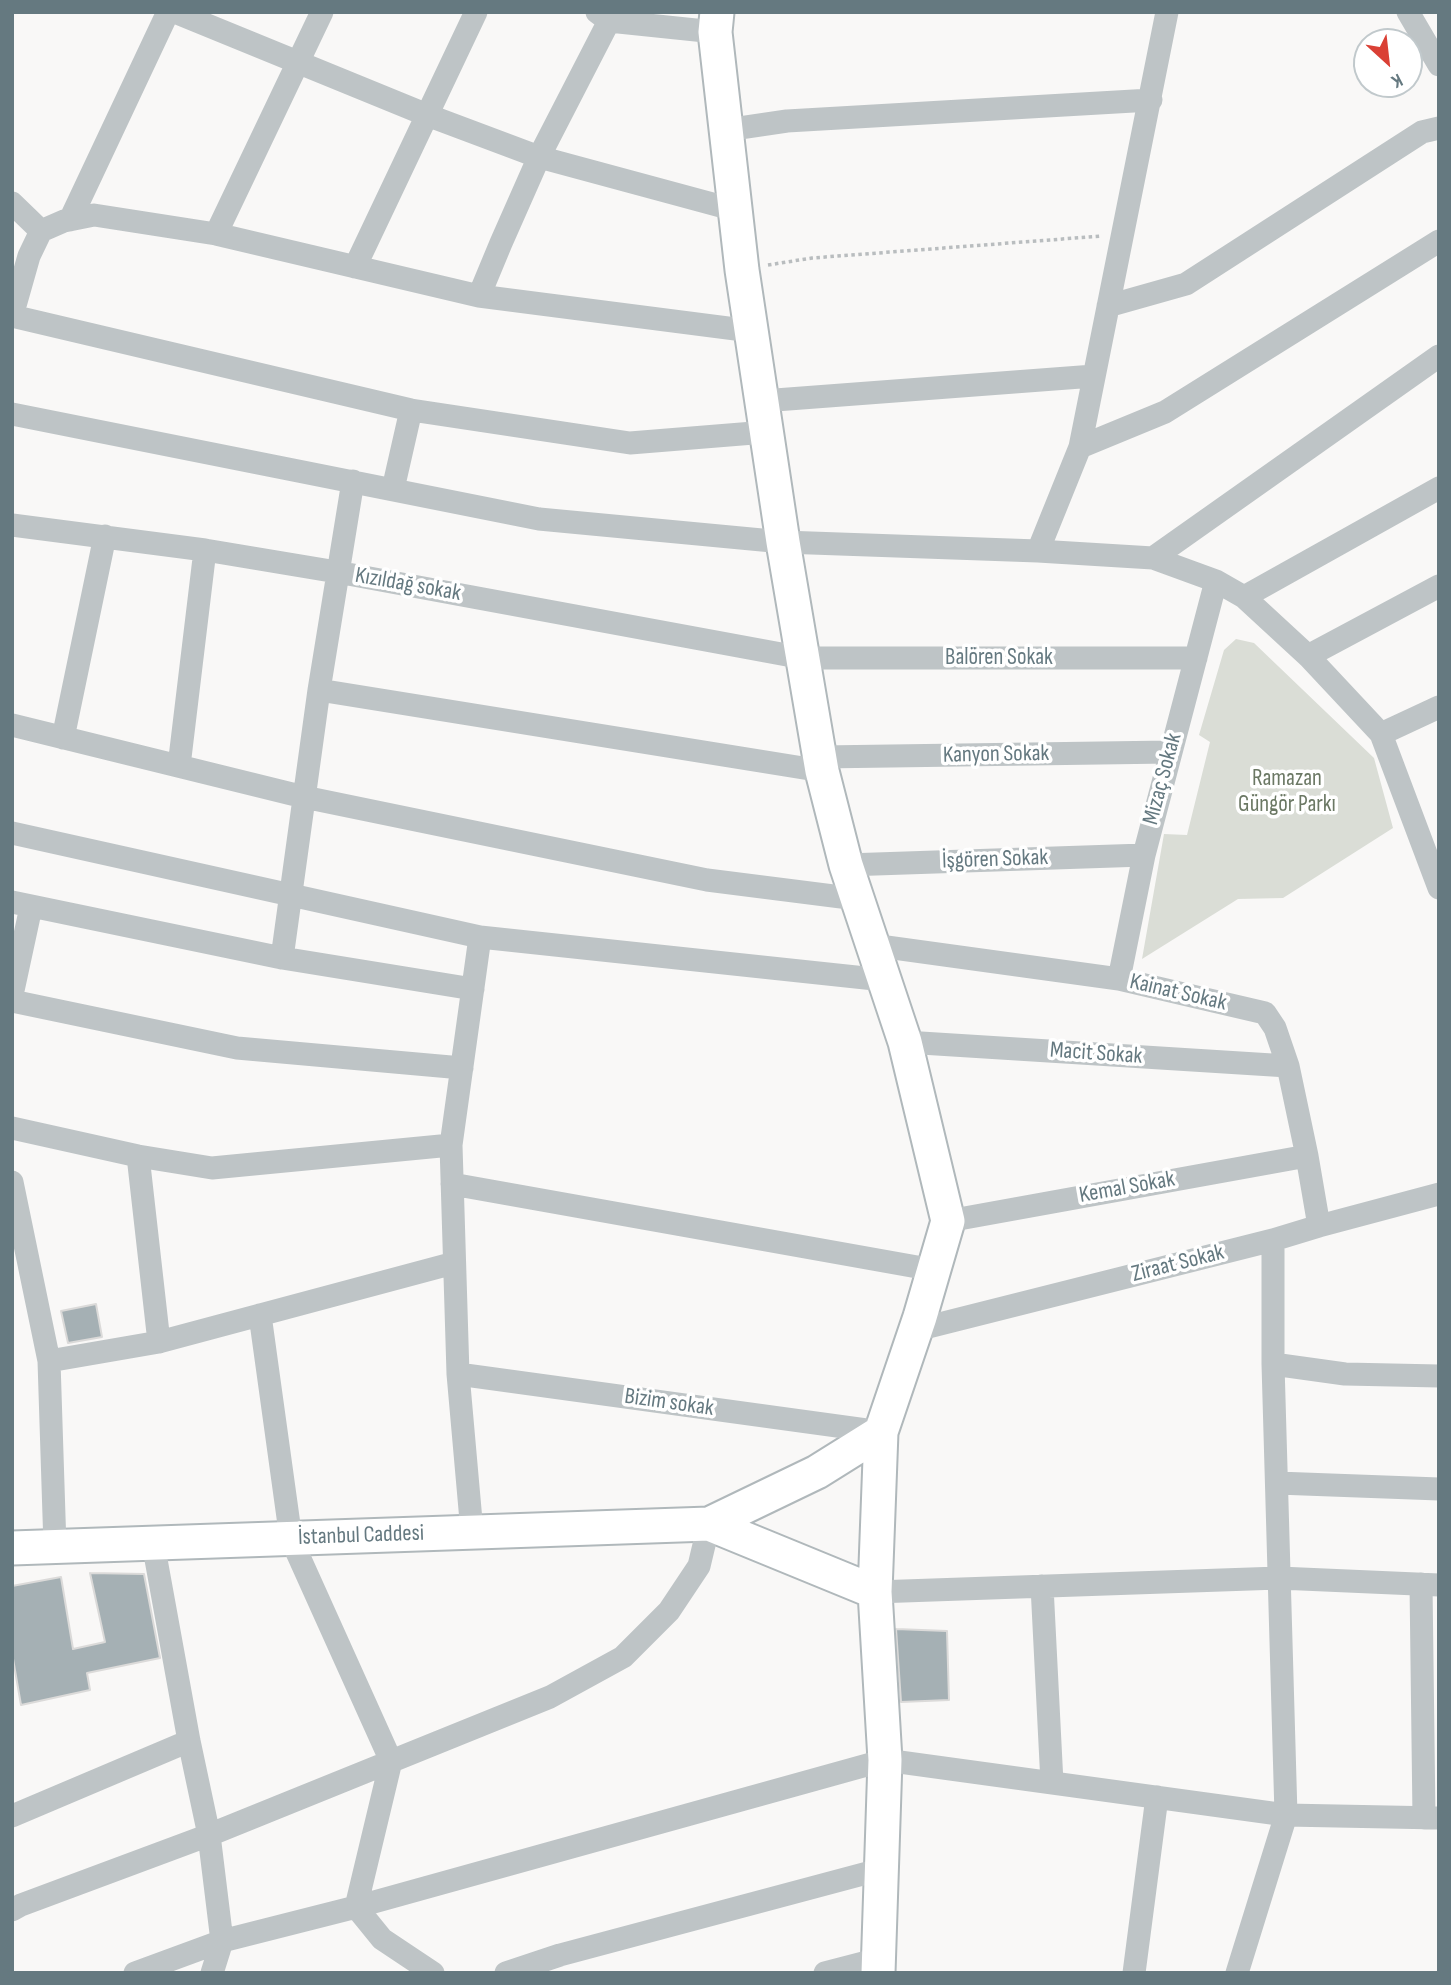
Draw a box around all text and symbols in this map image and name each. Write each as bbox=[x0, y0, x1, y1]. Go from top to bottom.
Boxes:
north arrow bbox=[1353, 28, 1423, 98]
text: K bbox=[1387, 68, 1406, 93]
street label: Kızıldağ sokak bbox=[353, 562, 463, 608]
street label: Balören Sokak bbox=[945, 644, 1053, 672]
street label: Mizaç Sokak bbox=[1138, 730, 1188, 828]
street label: Kanyon Sokak bbox=[943, 740, 1049, 770]
park label: Ramazan Güngör Parkı bbox=[1238, 765, 1336, 819]
street label: İşgören Sokak bbox=[941, 844, 1049, 876]
street label: Kainat Sokak bbox=[1127, 968, 1229, 1018]
street label: Macit Sokak bbox=[1049, 1037, 1143, 1071]
street label: Kemal Sokak bbox=[1077, 1166, 1177, 1210]
street label: Ziraat Sokak bbox=[1129, 1239, 1227, 1289]
street label: Bizim sokak bbox=[623, 1383, 715, 1423]
street label: İstanbul Caddesi bbox=[297, 1520, 425, 1552]

